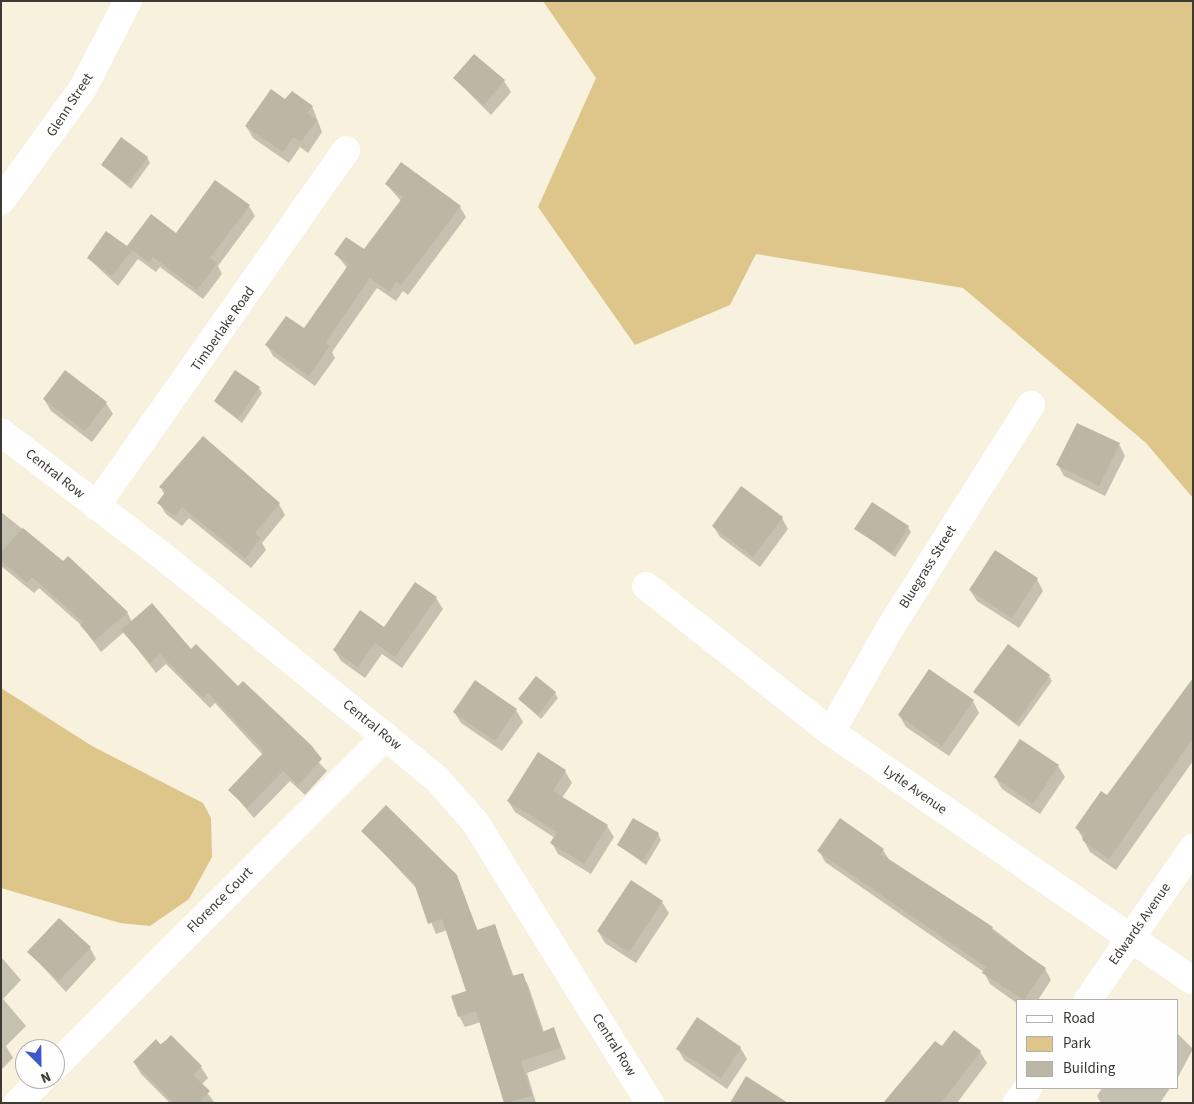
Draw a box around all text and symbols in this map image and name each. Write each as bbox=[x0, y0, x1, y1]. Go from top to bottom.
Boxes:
street label: Glenn Street bbox=[43, 70, 97, 140]
street label: Timberlake Road bbox=[188, 284, 258, 374]
street label: Central Row bbox=[22, 446, 88, 502]
street label: Bluegrass Street bbox=[896, 522, 960, 612]
street label: Central Row bbox=[339, 696, 405, 754]
street label: Lytle Avenue bbox=[880, 762, 950, 818]
street label: Florence Court bbox=[184, 864, 256, 936]
street label: Edwards Avenue bbox=[1106, 880, 1174, 968]
legend bbox=[1016, 999, 1179, 1089]
text: Road bbox=[1063, 1008, 1095, 1029]
street label: Central Row bbox=[588, 1011, 640, 1079]
text: Park bbox=[1063, 1033, 1091, 1054]
north arrow bbox=[15, 1039, 65, 1089]
text: Building bbox=[1063, 1058, 1115, 1079]
text: N bbox=[37, 1066, 54, 1088]

